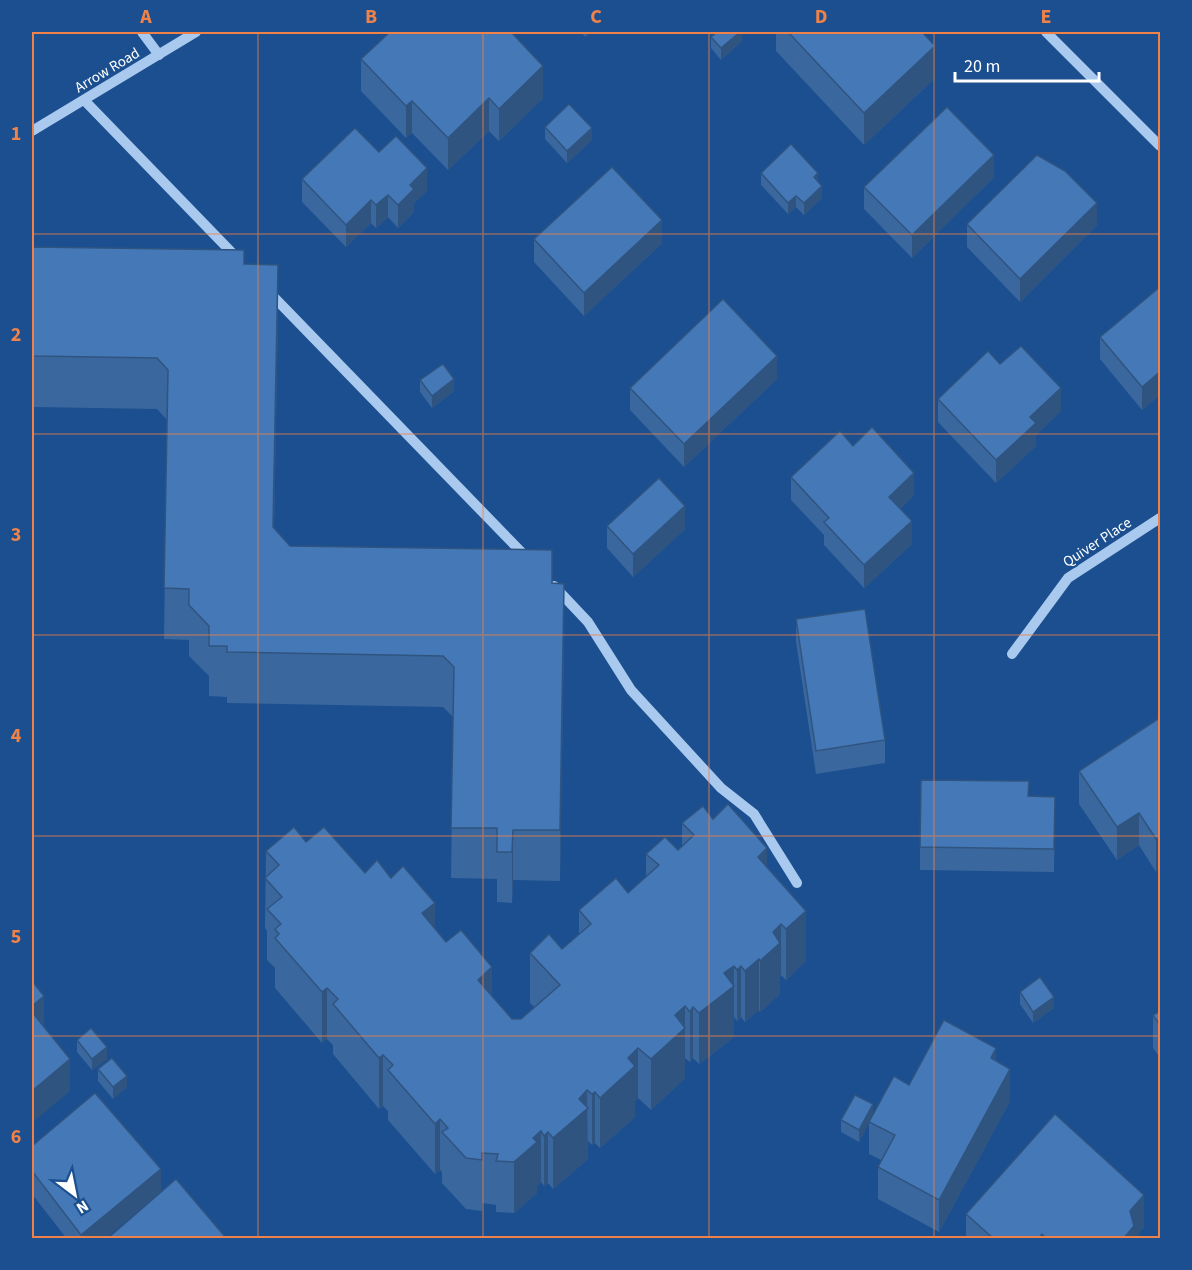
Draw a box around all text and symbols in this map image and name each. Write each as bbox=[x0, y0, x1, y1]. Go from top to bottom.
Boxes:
text: A bbox=[139, 3, 152, 31]
text: B bbox=[365, 3, 377, 31]
text: C bbox=[590, 3, 602, 31]
text: D bbox=[815, 3, 827, 31]
text: E bbox=[1041, 3, 1051, 31]
street label: Arrow Road bbox=[71, 43, 144, 98]
scale bar bbox=[955, 45, 1099, 83]
text: 20 m bbox=[964, 54, 1000, 79]
text: 1 bbox=[11, 120, 21, 148]
text: 2 bbox=[11, 321, 21, 349]
street label: Quiver Place bbox=[1059, 512, 1136, 573]
text: 3 bbox=[11, 521, 21, 549]
text: 4 bbox=[11, 722, 22, 750]
text: 5 bbox=[11, 923, 21, 951]
text: 6 bbox=[11, 1123, 21, 1151]
north arrow bbox=[45, 1165, 105, 1225]
text: N bbox=[72, 1195, 93, 1219]

